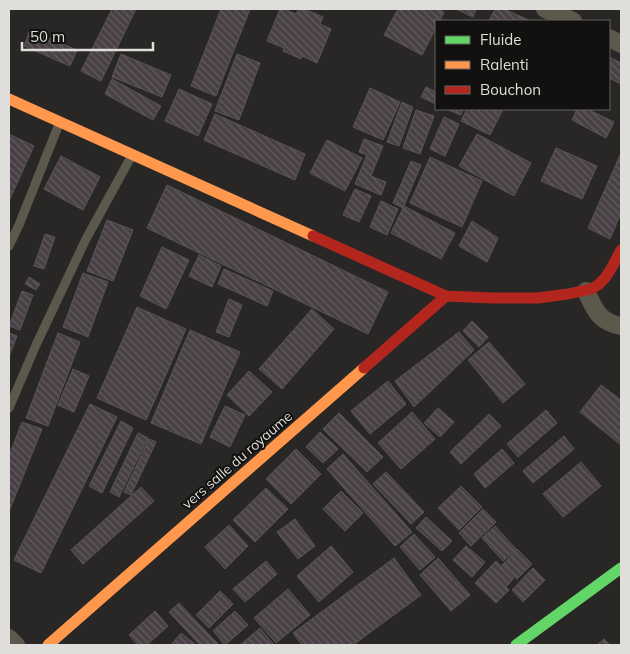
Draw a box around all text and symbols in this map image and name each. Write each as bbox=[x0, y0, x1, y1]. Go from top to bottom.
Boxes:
scale bar bbox=[22, 20, 154, 52]
legend bbox=[435, 20, 610, 110]
text: 50 m bbox=[30, 27, 65, 46]
text: Fluide bbox=[480, 30, 521, 49]
text: Ralenti bbox=[480, 55, 529, 74]
text: Bouchon bbox=[480, 80, 541, 99]
street label: vers salle du royaume bbox=[178, 407, 296, 513]

